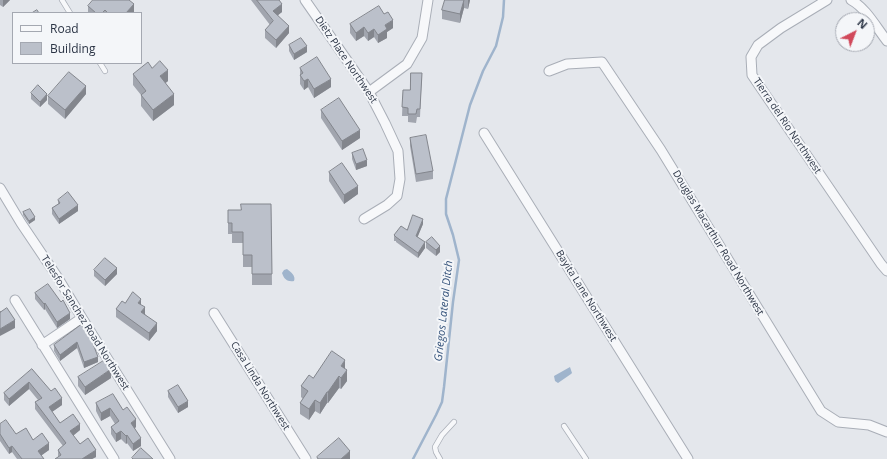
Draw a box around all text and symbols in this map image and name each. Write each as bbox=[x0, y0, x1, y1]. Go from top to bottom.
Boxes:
legend bbox=[12, 12, 142, 64]
north arrow bbox=[835, 12, 875, 52]
street label: Dietz Place Northwest bbox=[312, 14, 380, 106]
text: N bbox=[854, 15, 871, 32]
text: Road bbox=[50, 20, 79, 37]
text: Building bbox=[50, 40, 95, 57]
street label: Tierra del Rio Northwest bbox=[750, 76, 824, 176]
street label: Douglas Macarthur Road Northwest bbox=[670, 168, 766, 318]
street label: Bayita Lane Northwest bbox=[553, 248, 619, 344]
street label: Telesfor Sanchez Road Northwest bbox=[38, 253, 132, 393]
water label: Griegos Lateral Ditch bbox=[432, 260, 456, 362]
street label: Casa Linda Northwest bbox=[228, 340, 292, 432]

